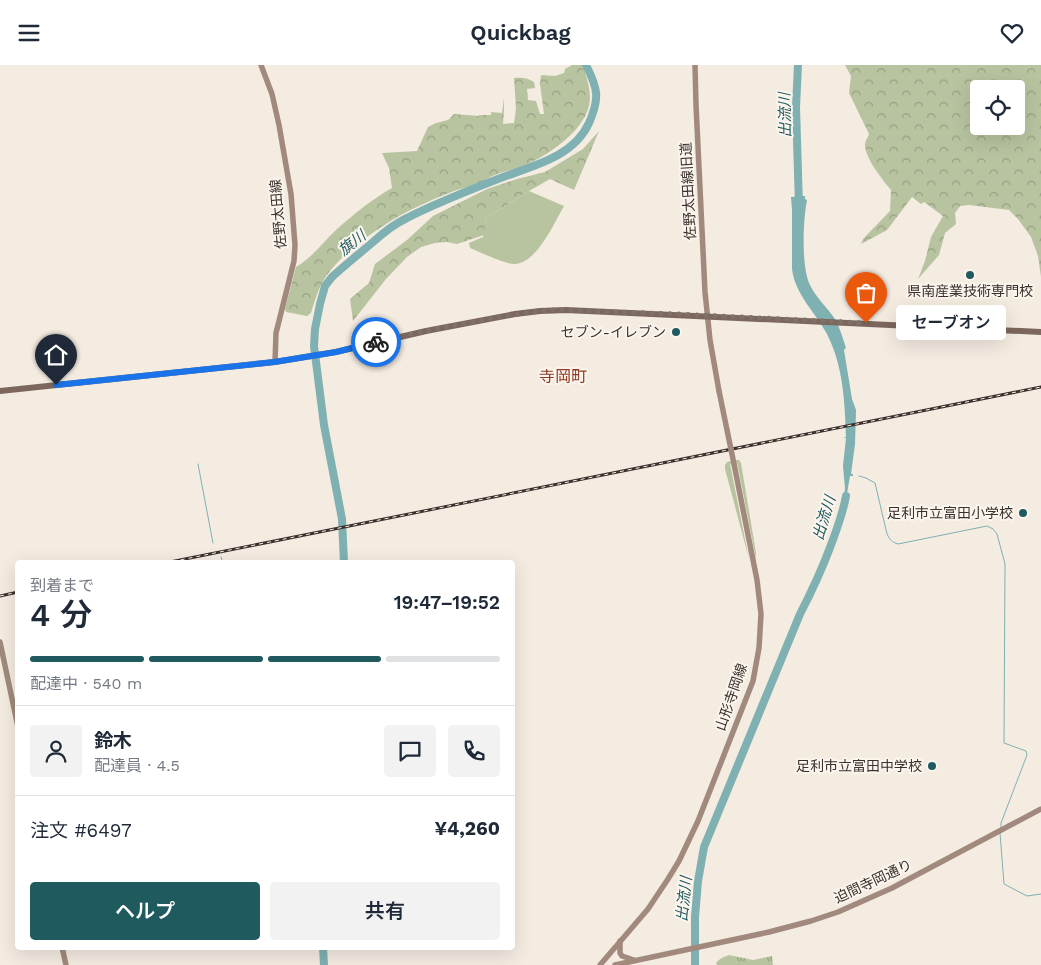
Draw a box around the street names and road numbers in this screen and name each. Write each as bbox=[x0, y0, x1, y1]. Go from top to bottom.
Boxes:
street label: 佐野太田線旧道 bbox=[677, 142, 699, 240]
street label: 佐野太田線 bbox=[267, 178, 289, 250]
street label: 山形寺岡線 bbox=[712, 661, 750, 733]
street label: 迫間寺岡通り bbox=[832, 856, 914, 906]

